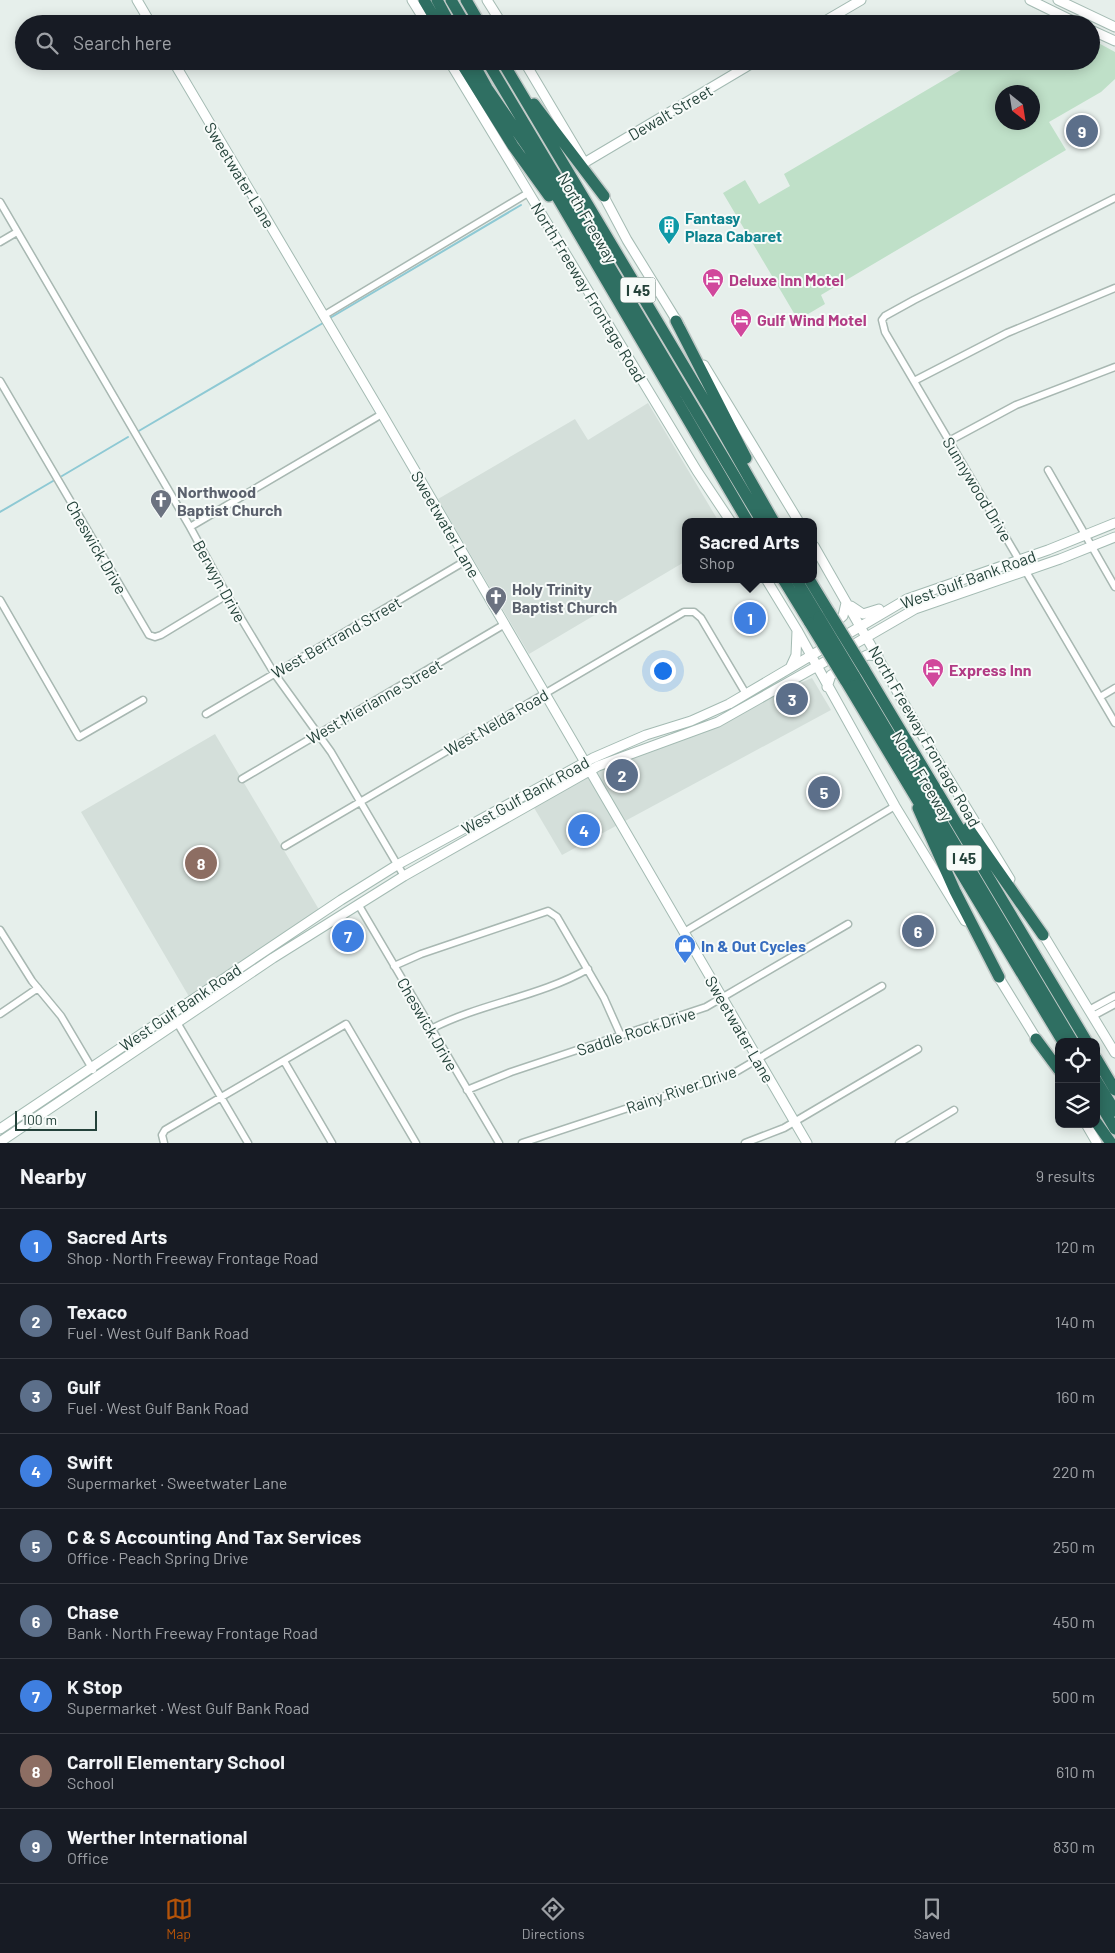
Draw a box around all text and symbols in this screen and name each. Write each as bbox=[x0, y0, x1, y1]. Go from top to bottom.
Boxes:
search box bbox=[15, 15, 1100, 70]
icon: search bbox=[33, 29, 61, 57]
text: Search here bbox=[73, 31, 172, 54]
street label: Dewalt Street bbox=[624, 80, 716, 144]
north arrow bbox=[995, 85, 1040, 130]
pin: 9 bbox=[1066, 112, 1098, 150]
street label: Sweetwater Lane bbox=[201, 119, 279, 231]
street label: North Freeway bbox=[554, 169, 622, 267]
street label: North Freeway Frontage Road bbox=[528, 199, 650, 385]
place label: Fantasy Plaza Cabaret bbox=[685, 208, 782, 245]
building icon: Fantasy Plaza Cabaret bbox=[657, 214, 681, 245]
hotel icon: Deluxe Inn Motel bbox=[701, 267, 725, 298]
place label: Deluxe Inn Motel bbox=[729, 270, 844, 289]
road number: I 45 bbox=[620, 278, 656, 302]
hotel icon: Gulf Wind Motel bbox=[729, 307, 753, 338]
place label: Gulf Wind Motel bbox=[757, 310, 867, 329]
street label: Sunnywood Drive bbox=[939, 433, 1017, 545]
street label: Sweetwater Lane bbox=[408, 467, 484, 581]
place label: Northwood Baptist Church bbox=[177, 482, 282, 519]
church icon: Northwood Baptist Church bbox=[149, 488, 173, 519]
street label: Cheswick Drive bbox=[63, 497, 131, 597]
popup bbox=[682, 518, 817, 583]
text: Sacred Arts bbox=[699, 530, 800, 553]
street label: Berwyn Drive bbox=[190, 537, 250, 625]
street label: West Gulf Bank Road bbox=[898, 546, 1038, 612]
text: Shop bbox=[699, 553, 735, 572]
place label: Holy Trinity Baptist Church bbox=[512, 579, 617, 616]
church icon: Holy Trinity Baptist Church bbox=[484, 585, 508, 616]
street label: West Bertrand Street bbox=[268, 592, 404, 682]
pin: 1 bbox=[734, 599, 766, 637]
street label: North Freeway Frontage Road bbox=[865, 642, 985, 830]
street label: West Mierianne Street bbox=[303, 655, 445, 747]
hotel icon: Express Inn bbox=[921, 657, 945, 688]
your location bbox=[650, 658, 676, 684]
place label: Express Inn bbox=[949, 660, 1031, 679]
pin: 3 bbox=[776, 680, 808, 718]
street label: West Nelda Road bbox=[441, 685, 551, 759]
street label: North Freeway bbox=[889, 728, 957, 824]
street label: West Gulf Bank Road bbox=[458, 752, 592, 838]
pin: 2 bbox=[606, 756, 638, 794]
pin: 5 bbox=[808, 773, 840, 811]
pin: 4 bbox=[568, 811, 600, 849]
pin: 8 bbox=[185, 844, 217, 882]
road number: I 45 bbox=[946, 846, 982, 870]
pin: 6 bbox=[902, 912, 934, 950]
pin: 7 bbox=[332, 917, 364, 955]
shop icon: In & Out Cycles bbox=[673, 933, 697, 964]
place label: In & Out Cycles bbox=[701, 936, 806, 955]
street label: West Gulf Bank Road bbox=[116, 959, 244, 1055]
street label: Sweetwater Lane bbox=[702, 972, 778, 1086]
street label: Cheswick Drive bbox=[394, 974, 462, 1074]
street label: Saddle Rock Drive bbox=[574, 1003, 698, 1059]
map controls bbox=[1055, 1038, 1100, 1128]
button: locate bbox=[1055, 1038, 1100, 1083]
street label: Rainy River Drive bbox=[623, 1061, 739, 1117]
button: layers bbox=[1055, 1083, 1100, 1128]
scale bar bbox=[15, 1108, 98, 1131]
text: 100 m bbox=[22, 1111, 57, 1128]
text: Nearby bbox=[20, 1163, 86, 1188]
text: 9 results bbox=[1036, 1166, 1095, 1185]
text: Sacred Arts bbox=[67, 1225, 167, 1248]
text: 1 bbox=[33, 1237, 39, 1256]
text: 120 m bbox=[1055, 1237, 1095, 1256]
text: Shop · North Freeway Frontage Road bbox=[67, 1248, 319, 1267]
text: Texaco bbox=[67, 1300, 127, 1323]
text: 2 bbox=[32, 1312, 40, 1331]
text: 140 m bbox=[1055, 1312, 1095, 1331]
text: Fuel · West Gulf Bank Road bbox=[67, 1323, 249, 1342]
text: Gulf bbox=[67, 1375, 101, 1398]
text: 3 bbox=[32, 1387, 40, 1406]
text: 160 m bbox=[1056, 1387, 1095, 1406]
text: Fuel · West Gulf Bank Road bbox=[67, 1398, 249, 1417]
text: Swift bbox=[67, 1450, 113, 1473]
text: 4 bbox=[31, 1462, 41, 1481]
text: 220 m bbox=[1052, 1462, 1095, 1481]
text: Supermarket · Sweetwater Lane bbox=[67, 1473, 287, 1492]
text: C & S Accounting And Tax Services bbox=[67, 1525, 361, 1548]
text: 5 bbox=[32, 1537, 40, 1556]
text: 250 m bbox=[1053, 1537, 1095, 1556]
text: Office · Peach Spring Drive bbox=[67, 1548, 249, 1567]
text: Chase bbox=[67, 1600, 119, 1623]
text: 6 bbox=[32, 1612, 40, 1631]
text: 450 m bbox=[1052, 1612, 1095, 1631]
text: Bank · North Freeway Frontage Road bbox=[67, 1623, 318, 1642]
text: K Stop bbox=[67, 1675, 122, 1698]
text: 7 bbox=[32, 1687, 40, 1706]
text: 500 m bbox=[1052, 1687, 1095, 1706]
text: Supermarket · West Gulf Bank Road bbox=[67, 1698, 310, 1717]
text: Carroll Elementary School bbox=[67, 1750, 285, 1773]
text: 8 bbox=[32, 1762, 40, 1781]
text: 610 m bbox=[1056, 1762, 1095, 1781]
text: School bbox=[67, 1773, 114, 1792]
text: Werther International bbox=[67, 1825, 247, 1848]
text: 9 bbox=[32, 1837, 40, 1856]
text: 830 m bbox=[1053, 1837, 1095, 1856]
text: Office bbox=[67, 1848, 109, 1867]
tab: Map bbox=[165, 1895, 193, 1942]
tab: Directions bbox=[522, 1895, 584, 1942]
tab: Saved bbox=[914, 1895, 950, 1942]

